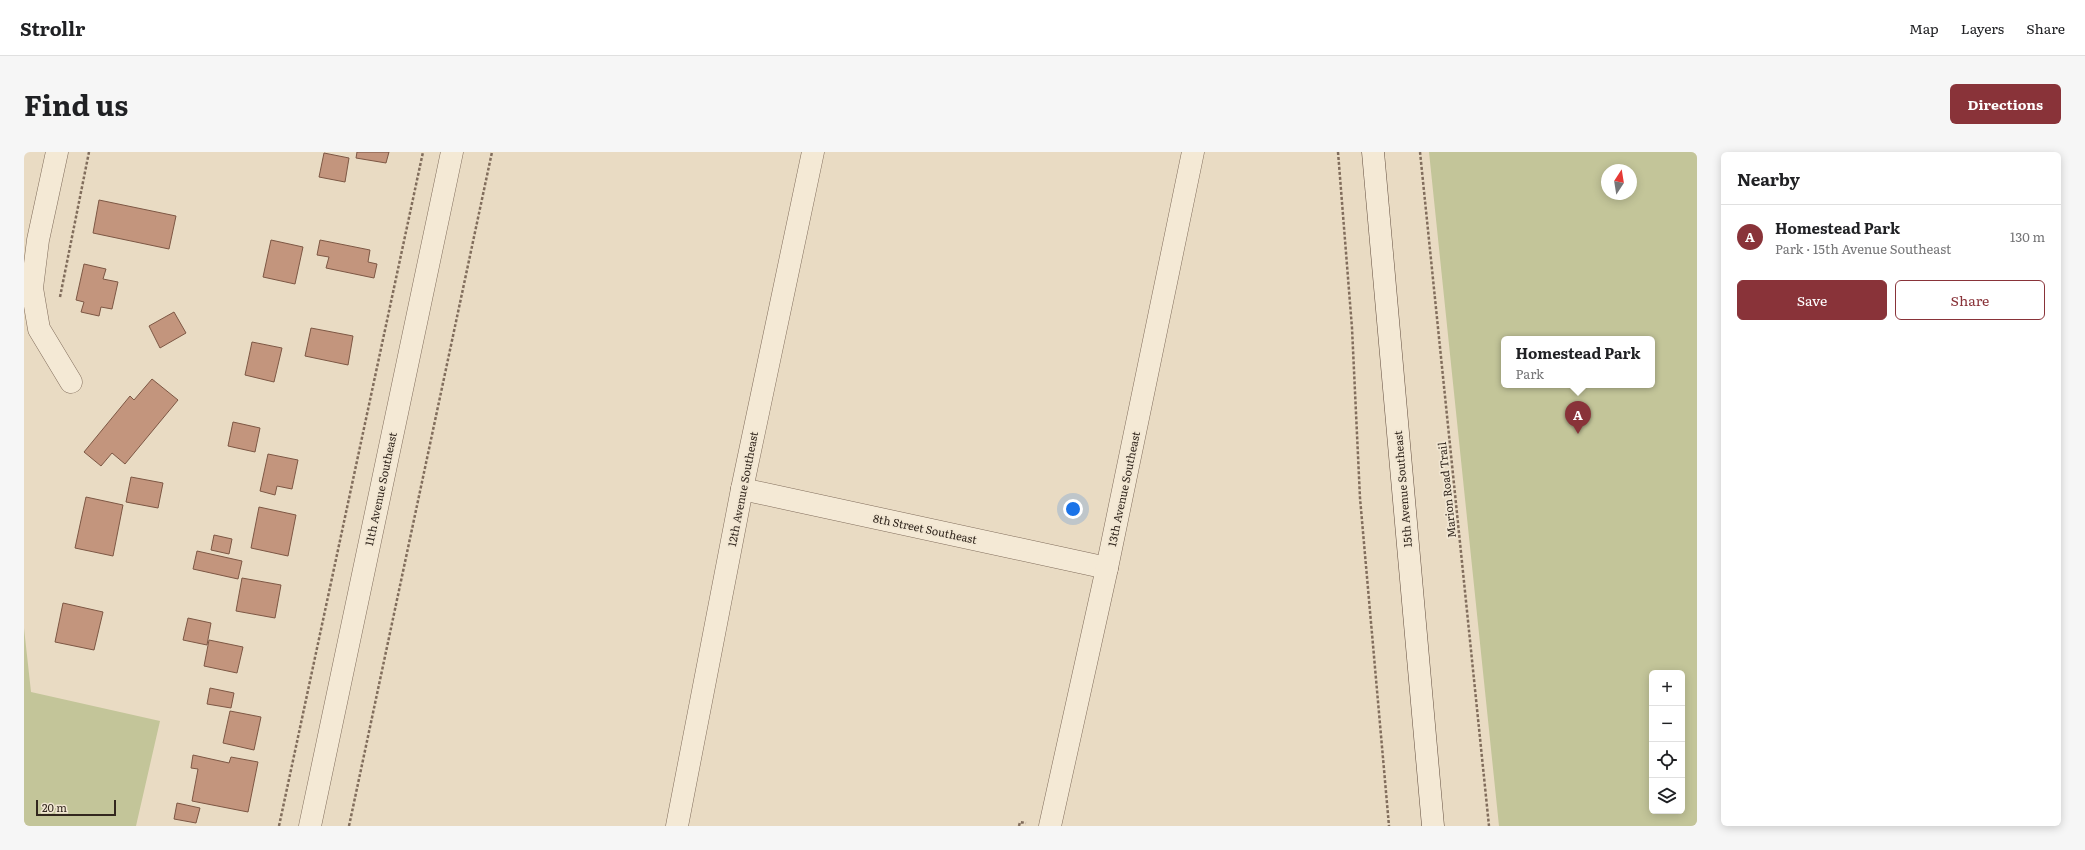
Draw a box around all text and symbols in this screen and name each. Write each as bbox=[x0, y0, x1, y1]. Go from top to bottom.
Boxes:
text: Strollr bbox=[20, 14, 85, 42]
text: Map bbox=[1909, 18, 1939, 38]
text: Layers bbox=[1961, 18, 2004, 38]
text: Share bbox=[2026, 18, 2065, 38]
text: Find us bbox=[24, 83, 128, 125]
button: Directions bbox=[1950, 84, 2061, 124]
north arrow bbox=[1601, 164, 1637, 200]
text: Nearby bbox=[1737, 166, 1800, 191]
text: Homestead Park bbox=[1775, 216, 1900, 239]
text: A bbox=[1745, 227, 1755, 246]
text: 130 m bbox=[2010, 227, 2045, 246]
text: Park · 15th Avenue Southeast bbox=[1775, 239, 1951, 258]
button: Save bbox=[1737, 280, 1887, 320]
button: Share bbox=[1895, 280, 2045, 320]
popup bbox=[1501, 336, 1655, 388]
text: Homestead Park bbox=[1516, 341, 1640, 364]
text: Park bbox=[1516, 364, 1544, 383]
pin: A bbox=[1565, 401, 1591, 434]
street label: 12th Avenue Southeast bbox=[723, 429, 761, 548]
street label: 13th Avenue Southeast bbox=[1103, 429, 1143, 548]
street label: 11th Avenue Southeast bbox=[360, 430, 400, 547]
street label: 15th Avenue Southeast bbox=[1389, 430, 1415, 548]
street label: Marion Road Trail bbox=[1433, 441, 1459, 539]
your location bbox=[1063, 499, 1083, 519]
street label: 8th Street Southeast bbox=[872, 509, 979, 547]
map controls bbox=[1649, 670, 1685, 814]
button: + bbox=[1649, 670, 1685, 706]
button: − bbox=[1649, 706, 1685, 742]
button: locate bbox=[1649, 742, 1685, 778]
button: layers bbox=[1649, 778, 1685, 814]
scale bar bbox=[36, 798, 116, 817]
text: 20 m bbox=[42, 799, 67, 815]

